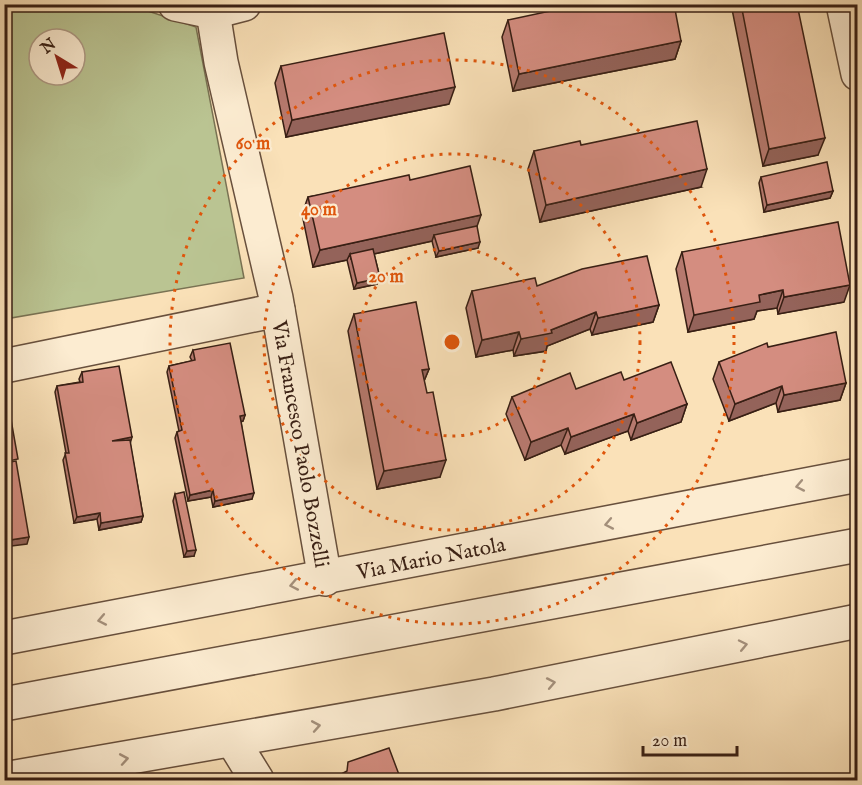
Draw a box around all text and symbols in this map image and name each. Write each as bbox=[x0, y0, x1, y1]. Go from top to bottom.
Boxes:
north arrow bbox=[27, 27, 87, 87]
text: N bbox=[37, 35, 61, 60]
text: 60 m bbox=[236, 133, 270, 156]
text: 40 m bbox=[301, 199, 337, 222]
text: 20 m bbox=[368, 266, 404, 289]
street label: Via Francesco Paolo Bozzelli bbox=[264, 318, 335, 570]
centre of rings bbox=[442, 332, 462, 352]
one-way arrow bbox=[795, 479, 805, 492]
one-way arrow bbox=[604, 517, 614, 530]
street label: Via Mario Natola bbox=[354, 532, 509, 587]
one-way arrow bbox=[289, 578, 299, 591]
one-way arrow bbox=[97, 613, 107, 626]
one-way arrow bbox=[737, 639, 747, 652]
one-way arrow bbox=[546, 677, 556, 690]
scale bar bbox=[643, 719, 738, 757]
one-way arrow bbox=[311, 720, 321, 733]
text: 20 m bbox=[652, 730, 687, 753]
one-way arrow bbox=[119, 753, 129, 766]

